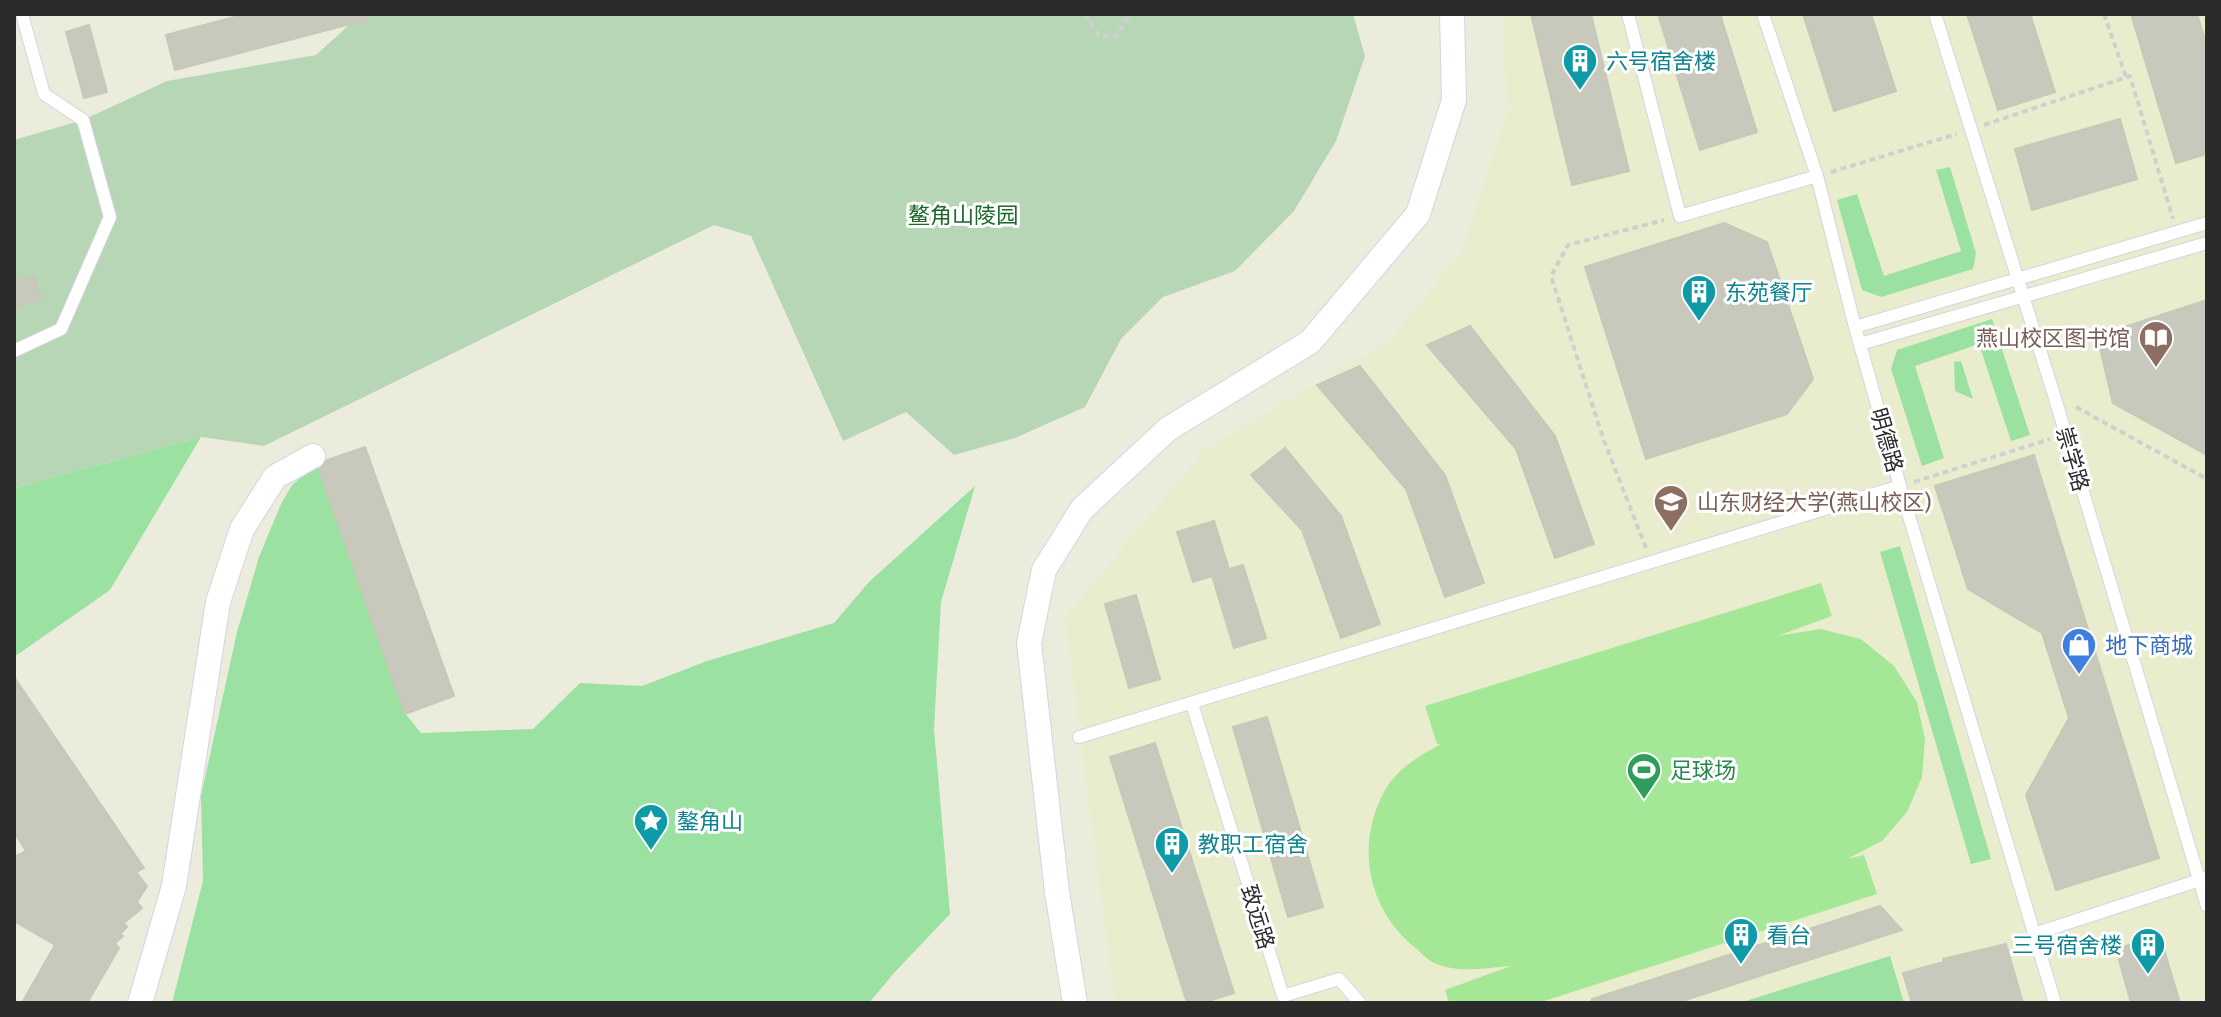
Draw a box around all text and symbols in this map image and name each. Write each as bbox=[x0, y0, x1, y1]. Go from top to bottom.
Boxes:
building icon: 六号宿舍楼 bbox=[1561, 42, 1599, 92]
place label: 六号宿舍楼 bbox=[1606, 48, 1716, 75]
park label: 鳌角山陵园 bbox=[908, 202, 1018, 229]
building icon: 东苑餐厅 bbox=[1680, 273, 1718, 323]
place label: 东苑餐厅 bbox=[1725, 279, 1813, 306]
library icon: 燕山校区图书馆 bbox=[2137, 319, 2175, 369]
place label: 燕山校区图书馆 bbox=[1976, 325, 2130, 352]
street label: 明德路 bbox=[1864, 405, 1909, 476]
street label: 崇学路 bbox=[2050, 424, 2095, 495]
school or university icon: 山东财经大学(燕山校区) bbox=[1652, 483, 1690, 533]
place label: 山东财经大学(燕山校区) bbox=[1697, 489, 1931, 516]
shop icon: 地下商城 bbox=[2060, 626, 2098, 676]
place label: 地下商城 bbox=[2105, 632, 2193, 659]
sports icon: 足球场 bbox=[1625, 751, 1663, 801]
place label: 足球场 bbox=[1670, 757, 1736, 784]
place icon: 鏊角山 bbox=[632, 802, 670, 852]
place label: 鏊角山 bbox=[677, 808, 743, 835]
building icon: 教职工宿舍 bbox=[1153, 825, 1191, 875]
place label: 教职工宿舍 bbox=[1198, 831, 1308, 858]
street label: 致远路 bbox=[1235, 882, 1280, 953]
building icon: 看台 bbox=[1722, 916, 1760, 966]
place label: 看台 bbox=[1767, 922, 1811, 949]
building icon: 三号宿舍楼 bbox=[2129, 926, 2167, 976]
place label: 三号宿舍楼 bbox=[2012, 932, 2122, 959]

